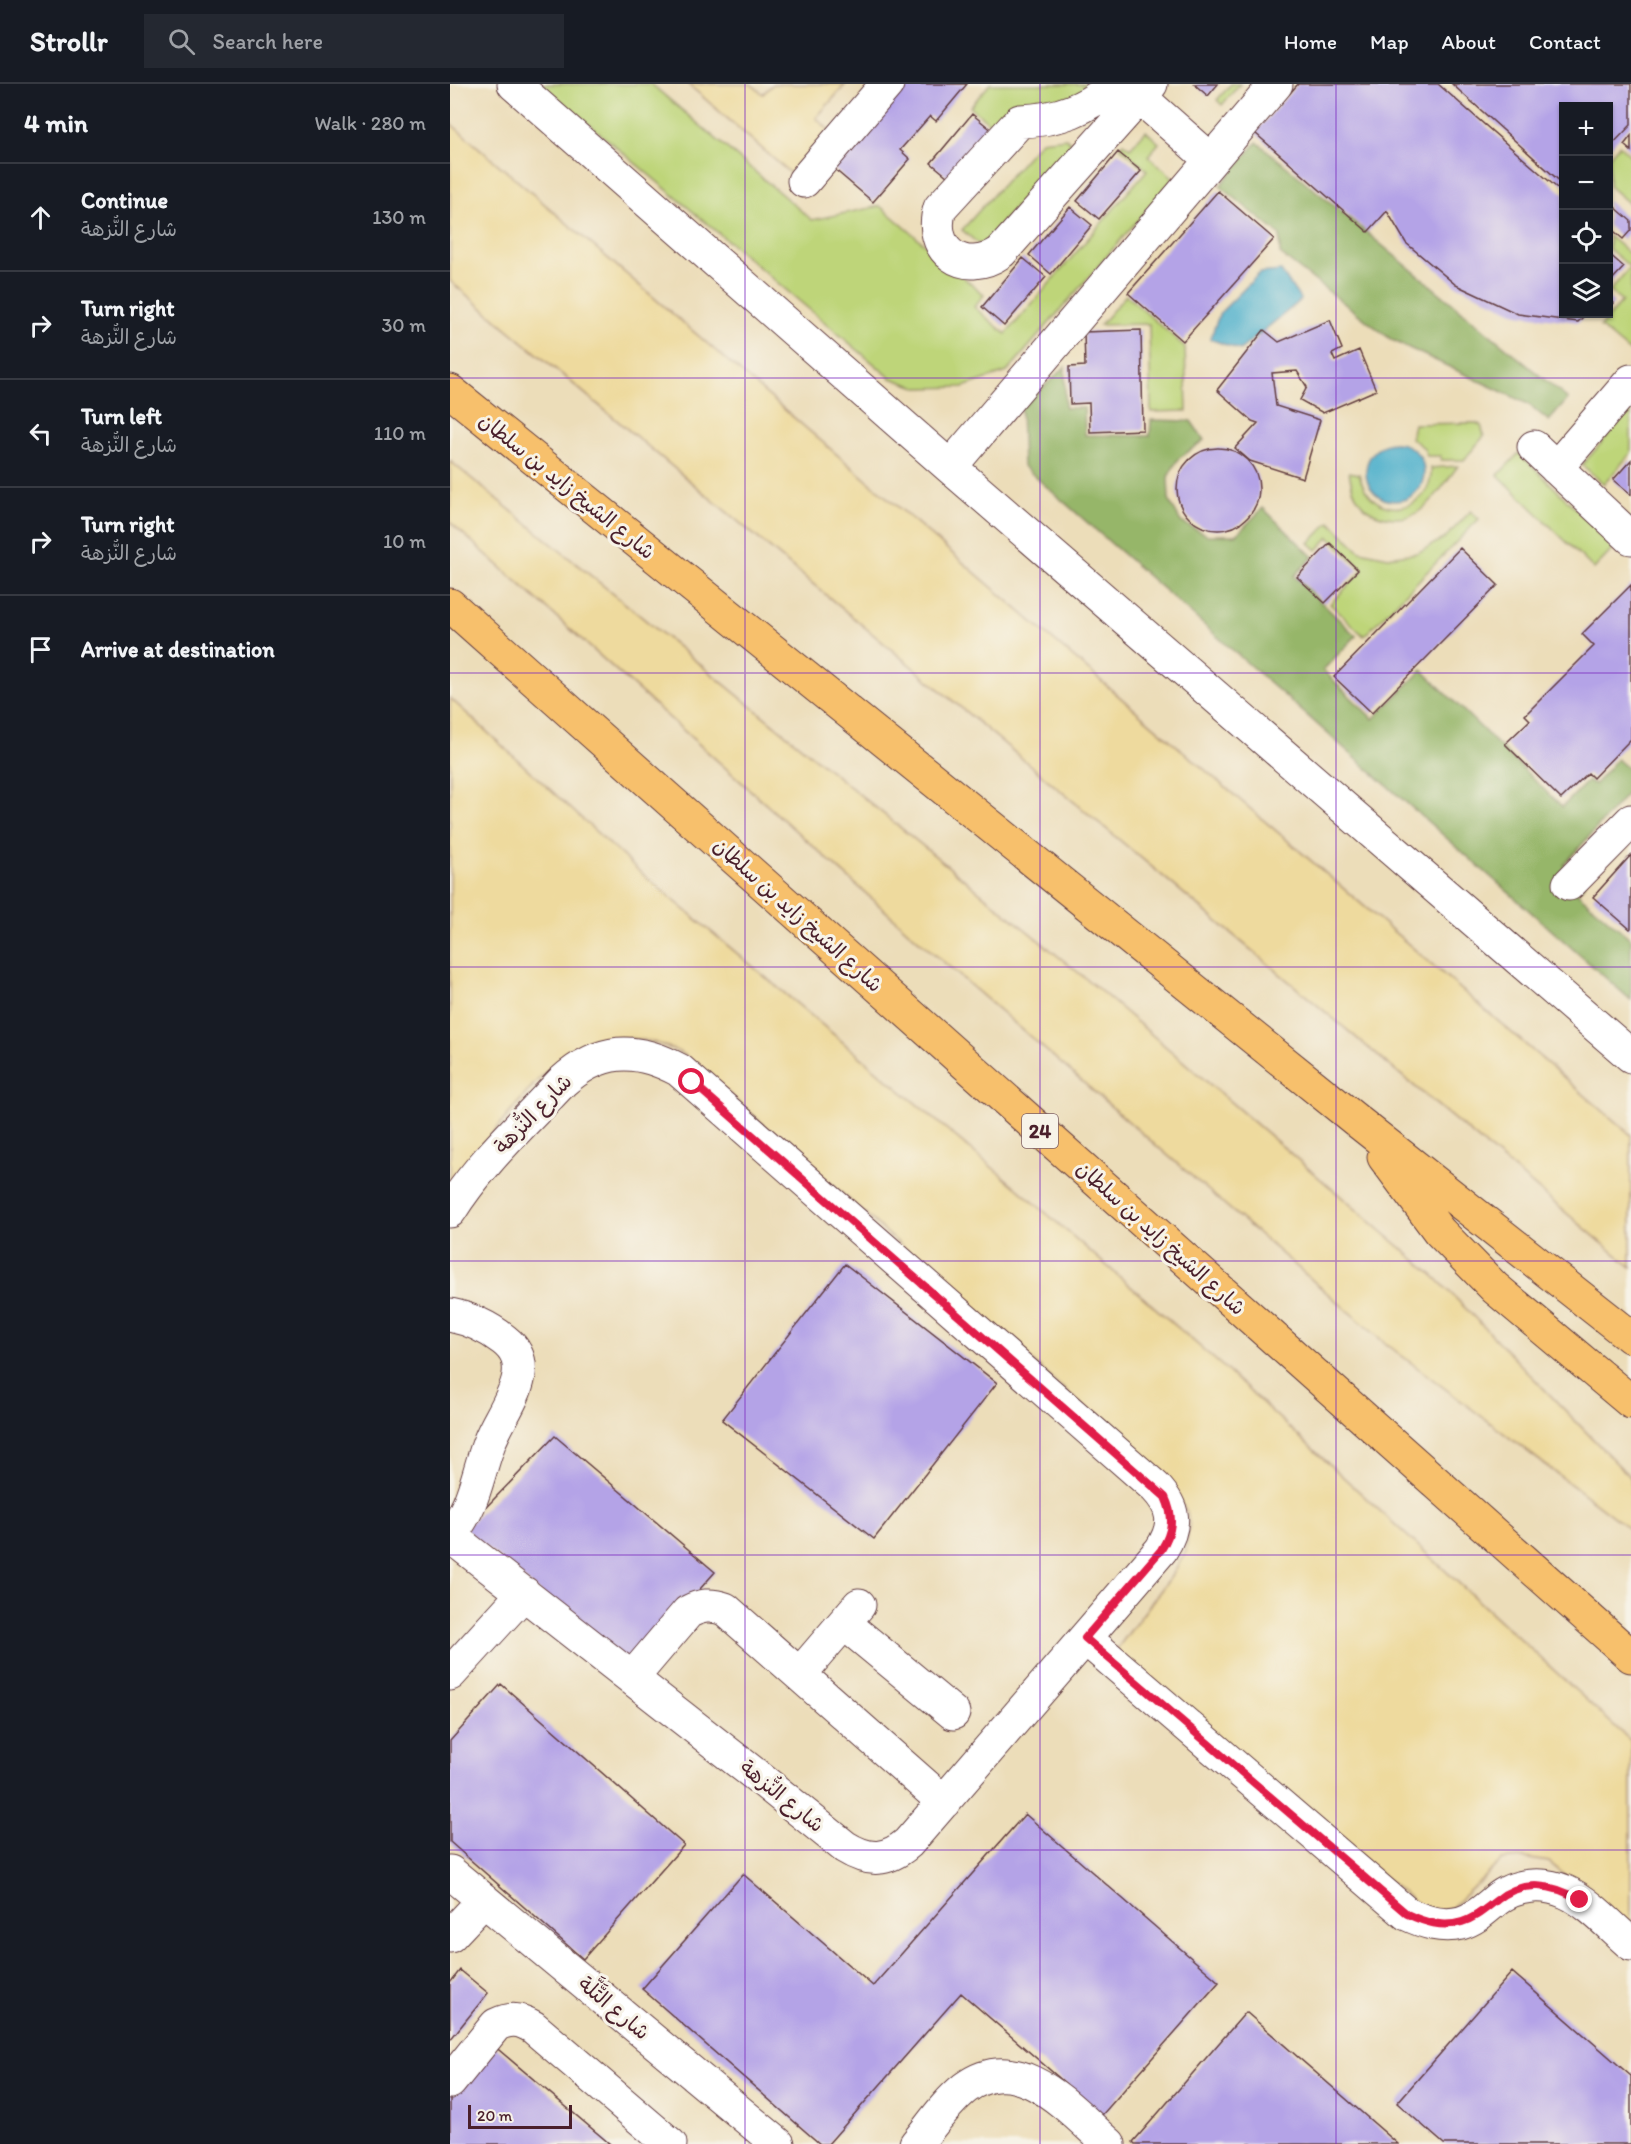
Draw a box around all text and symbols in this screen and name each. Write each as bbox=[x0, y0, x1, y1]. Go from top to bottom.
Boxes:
search box bbox=[144, 14, 564, 68]
text: Strollr bbox=[30, 24, 108, 58]
icon: search bbox=[165, 25, 198, 58]
text: Search here bbox=[213, 28, 323, 55]
text: Home bbox=[1284, 29, 1337, 54]
text: Map bbox=[1370, 29, 1409, 54]
text: About bbox=[1442, 29, 1496, 54]
text: Contact bbox=[1529, 29, 1601, 54]
map controls bbox=[1559, 102, 1613, 318]
button: + bbox=[1559, 102, 1613, 156]
text: 4 min bbox=[24, 107, 88, 139]
text: Walk · 280 m bbox=[314, 111, 426, 135]
button: − bbox=[1559, 156, 1613, 210]
text: Continue bbox=[81, 187, 168, 214]
icon: ahead bbox=[24, 201, 57, 234]
text: 130 m bbox=[372, 205, 426, 229]
button: locate bbox=[1559, 210, 1613, 264]
text: شارع النُّزهة bbox=[81, 217, 177, 241]
button: layers bbox=[1559, 264, 1613, 318]
text: Turn right bbox=[81, 295, 175, 322]
icon: right bbox=[24, 309, 57, 342]
text: 30 m bbox=[381, 313, 426, 337]
text: شارع النُّزهة bbox=[81, 325, 177, 349]
text: Turn left bbox=[81, 403, 162, 430]
street label: شارع الشيخ زايد بن سلطان bbox=[473, 407, 660, 566]
icon: left bbox=[24, 417, 57, 450]
text: 110 m bbox=[374, 421, 426, 445]
text: شارع النُّزهة bbox=[81, 433, 177, 457]
text: Turn right bbox=[81, 511, 175, 538]
icon: right bbox=[24, 525, 57, 558]
text: 10 m bbox=[383, 529, 426, 553]
text: شارع النُّزهة bbox=[81, 541, 177, 565]
icon: arrive bbox=[24, 633, 57, 666]
text: Arrive at destination bbox=[81, 636, 275, 663]
street label: شارع الشيخ زايد بن سلطان bbox=[707, 832, 888, 999]
street label: شارع النُّزهة bbox=[487, 1067, 579, 1161]
route start bbox=[678, 1068, 704, 1094]
road number: 24 bbox=[1022, 1114, 1058, 1148]
street label: شارع الشيخ زايد بن سلطان bbox=[1070, 1155, 1251, 1322]
street label: شارع النُّزهة bbox=[733, 1752, 831, 1839]
route end bbox=[1566, 1886, 1592, 1912]
street label: شارع التَّلَّة bbox=[572, 1966, 659, 2047]
scale bar bbox=[468, 2102, 572, 2130]
text: 20 m bbox=[477, 2106, 512, 2125]

